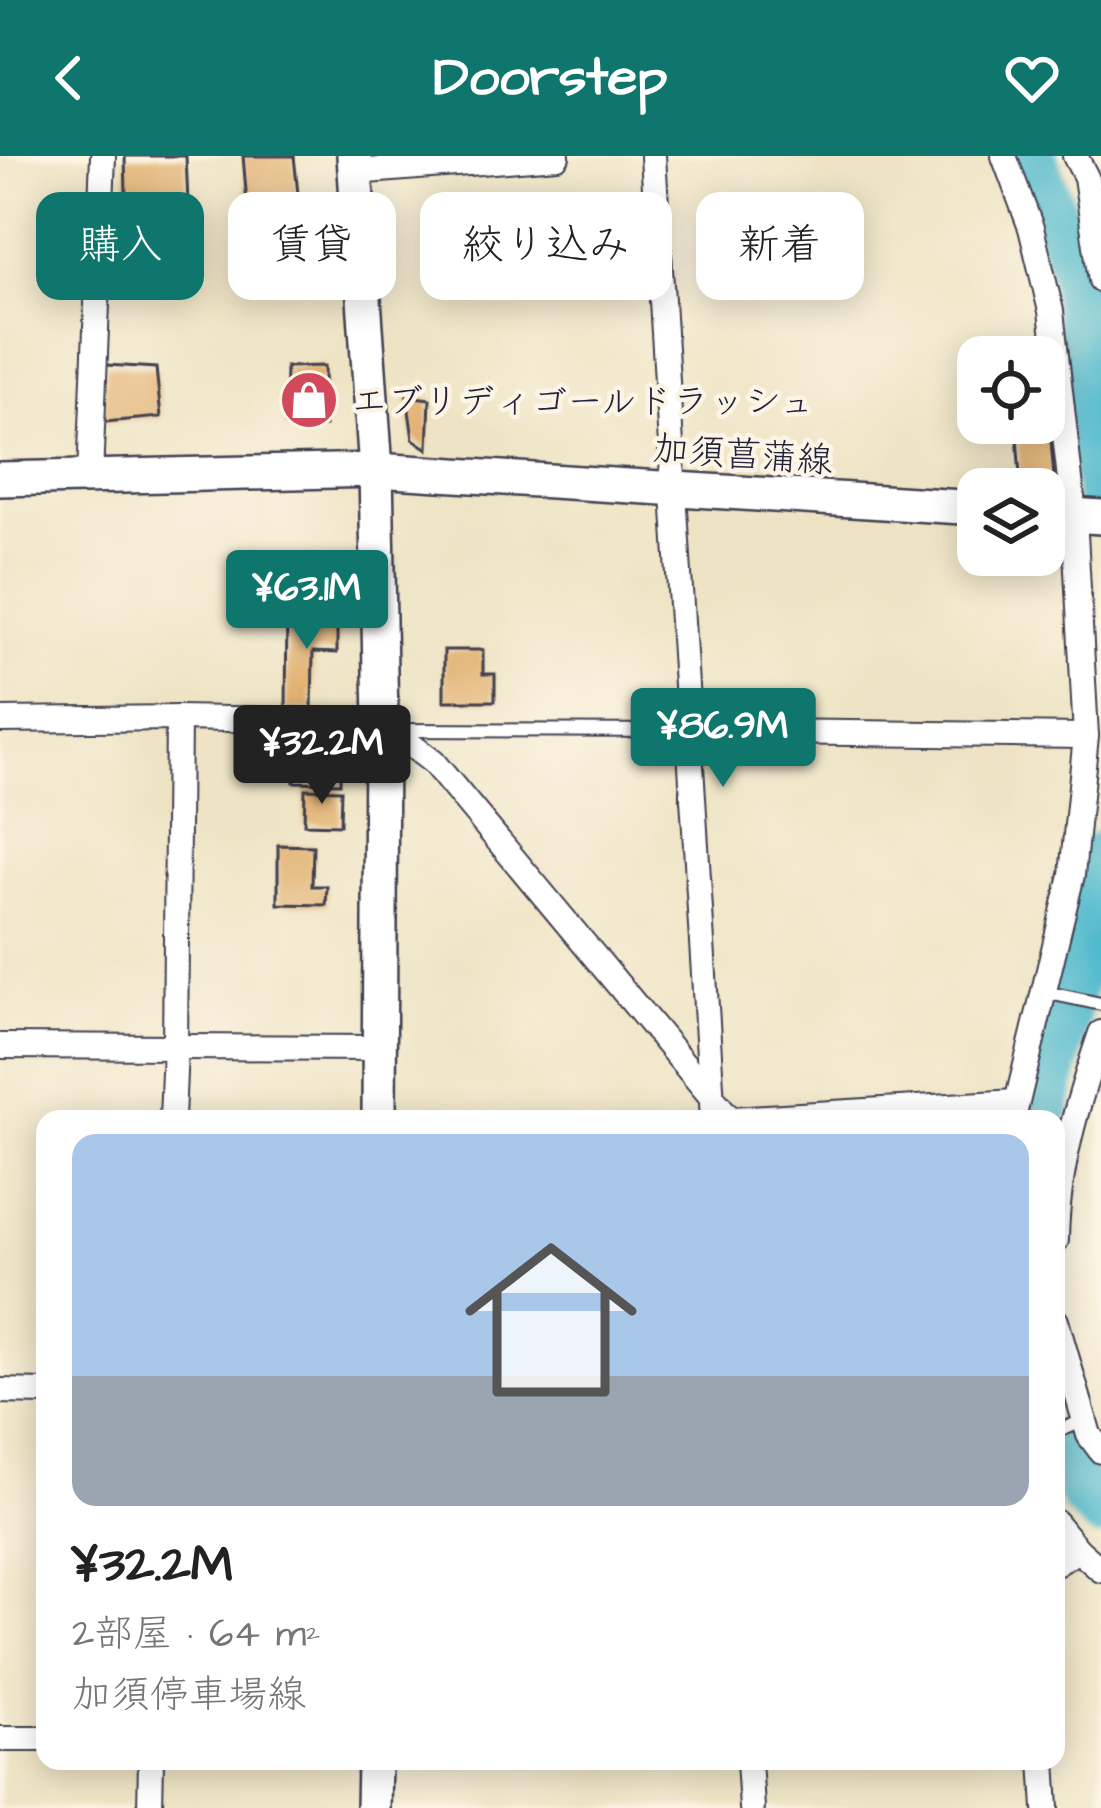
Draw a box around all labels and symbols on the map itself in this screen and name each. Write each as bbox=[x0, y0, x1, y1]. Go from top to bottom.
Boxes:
shop icon: エブリディゴールドラッシュ bbox=[278, 369, 340, 431]
place label: エブリディゴールドラッシュ bbox=[351, 377, 815, 428]
street label: 加須菖蒲線 bbox=[651, 424, 834, 487]
pin: ¥63.1M bbox=[209, 550, 405, 652]
pin: ¥86.9M bbox=[625, 688, 821, 790]
pin: ¥32.2M bbox=[224, 705, 420, 807]

